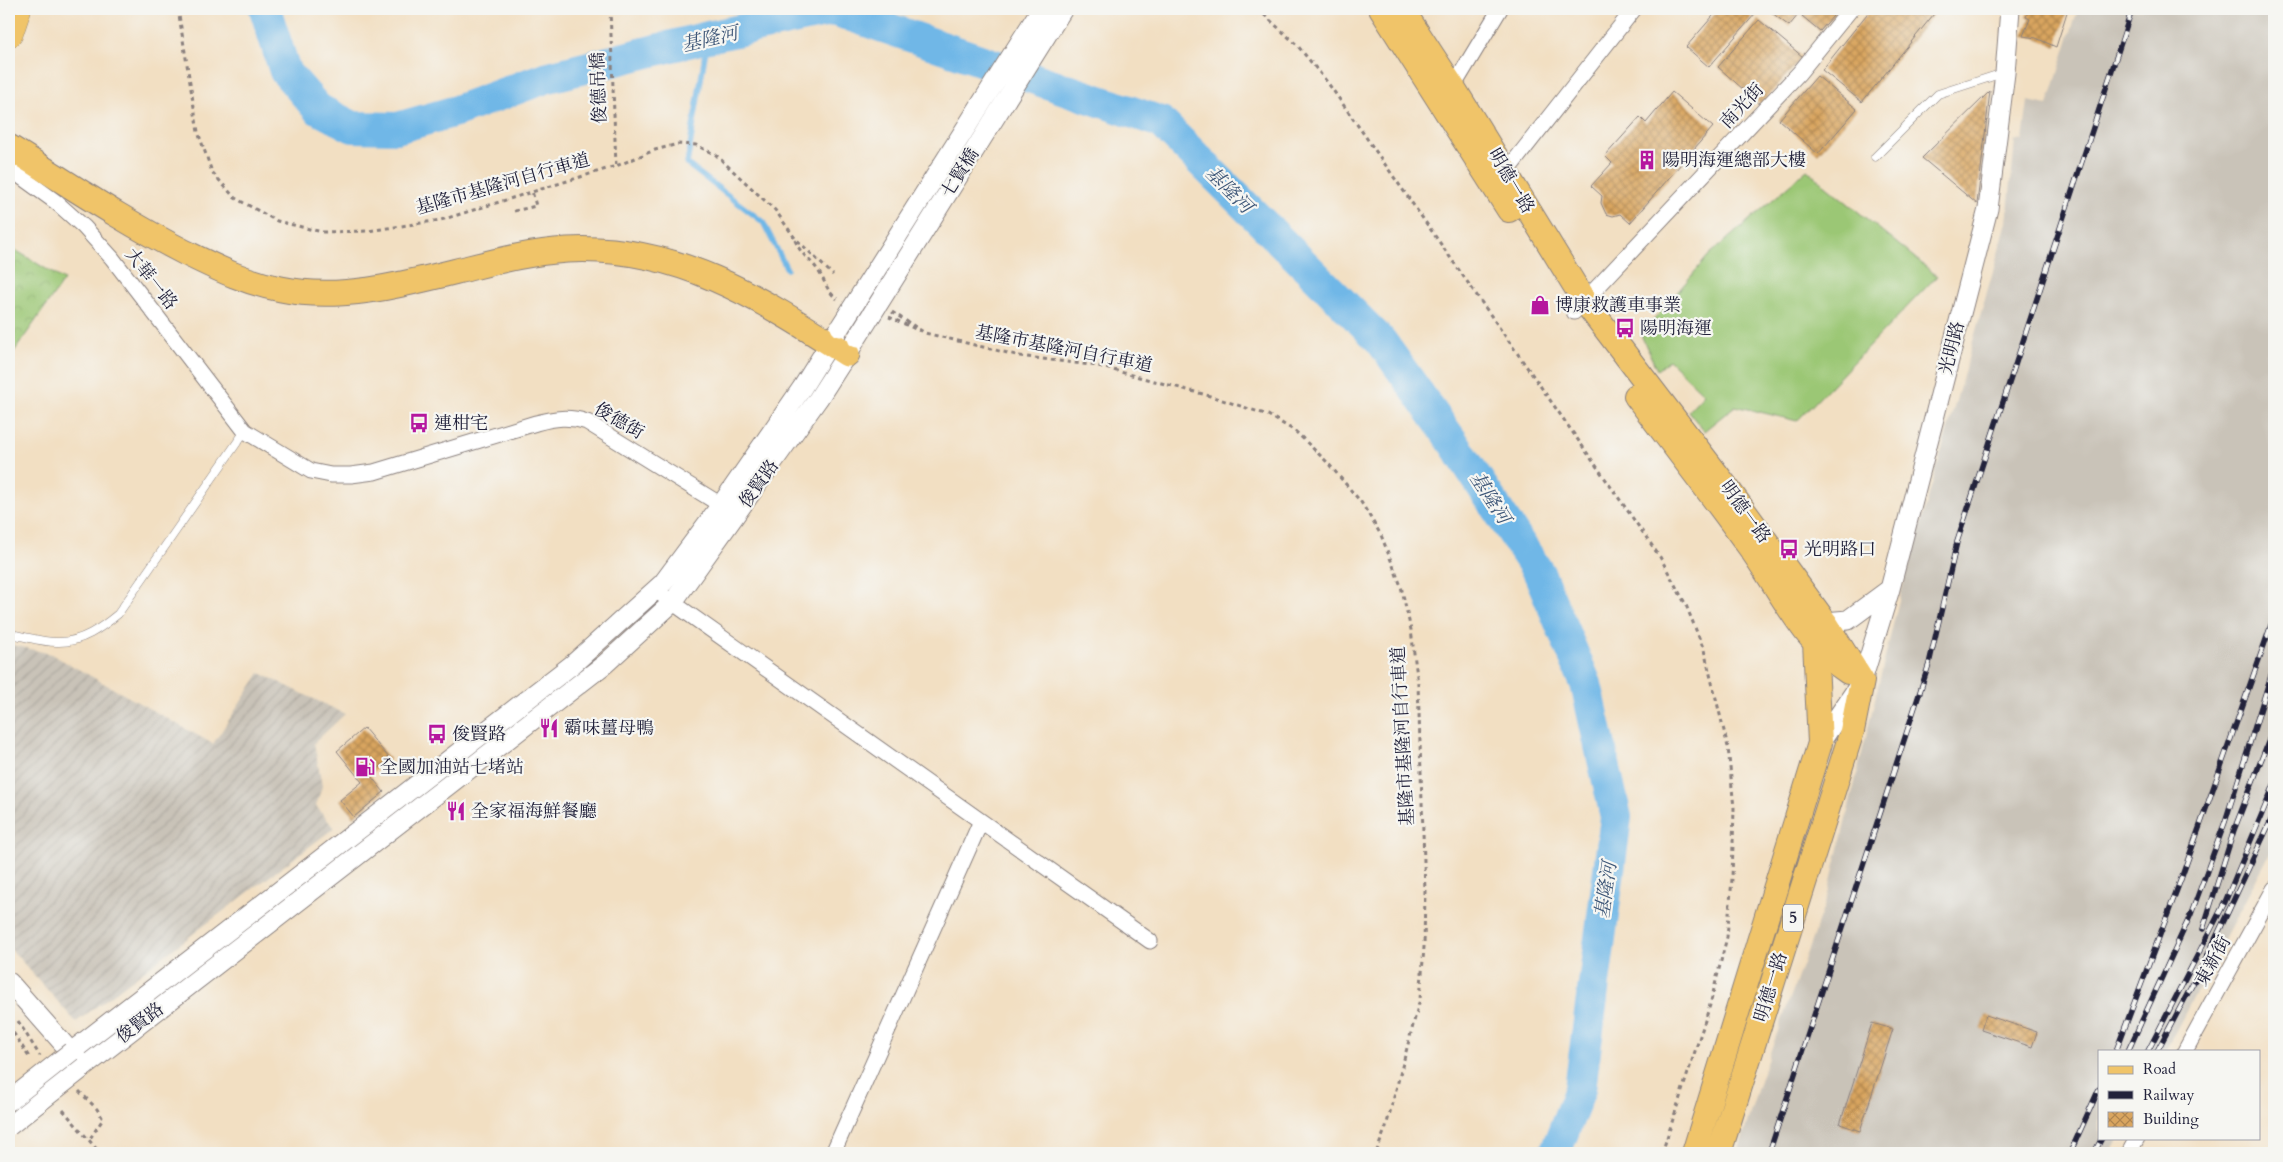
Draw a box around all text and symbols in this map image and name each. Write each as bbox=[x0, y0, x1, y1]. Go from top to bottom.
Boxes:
water label: 基隆河 bbox=[679, 19, 744, 58]
street label: 俊德吊橋 bbox=[585, 52, 613, 124]
street label: 南光街 bbox=[1714, 78, 1770, 134]
street label: 七賢橋 bbox=[935, 143, 985, 203]
street label: 明德一路 bbox=[1482, 144, 1540, 218]
street label: 基隆市基隆河自行車道 bbox=[413, 147, 593, 221]
place label: 陽明海運總部大樓 bbox=[1662, 148, 1806, 173]
building icon: 陽明海運總部大樓 bbox=[1636, 149, 1658, 171]
water label: 基隆河 bbox=[1200, 161, 1260, 221]
street label: 大華一路 bbox=[119, 243, 183, 315]
place label: 博康救護車事業 bbox=[1555, 293, 1681, 318]
shop icon: 博康救護車事業 bbox=[1529, 294, 1551, 316]
place label: 陽明海運 bbox=[1640, 316, 1712, 341]
bus stop icon: 陽明海運 bbox=[1614, 317, 1636, 339]
street label: 光明路 bbox=[1933, 319, 1971, 377]
street label: 基隆市基隆河自行車道 bbox=[973, 320, 1155, 378]
street label: 俊德街 bbox=[589, 397, 649, 445]
place label: 連柑宅 bbox=[434, 411, 488, 436]
bus stop icon: 連柑宅 bbox=[408, 412, 430, 434]
street label: 俊賢路 bbox=[733, 455, 785, 513]
water label: 基隆河 bbox=[1464, 467, 1518, 531]
street label: 明德一路 bbox=[1714, 476, 1776, 548]
place label: 光明路口 bbox=[1804, 537, 1876, 562]
bus stop icon: 光明路口 bbox=[1778, 538, 1800, 560]
street label: 基隆市基隆河自行車道 bbox=[1386, 645, 1420, 827]
place label: 霸味薑母鴨 bbox=[564, 716, 654, 741]
restaurant icon: 霸味薑母鴨 bbox=[538, 717, 560, 739]
place label: 俊賢路 bbox=[452, 722, 506, 747]
bus stop icon: 俊賢路 bbox=[426, 723, 448, 745]
place label: 全國加油站七堵站 bbox=[380, 755, 524, 780]
fuel station icon: 全國加油站七堵站 bbox=[354, 756, 376, 778]
place label: 全家福海鮮餐廳 bbox=[471, 799, 597, 824]
restaurant icon: 全家福海鮮餐廳 bbox=[445, 800, 467, 822]
water label: 基隆河 bbox=[1589, 857, 1623, 920]
road number: 5 bbox=[1783, 904, 1803, 931]
street label: 東新街 bbox=[2189, 931, 2237, 991]
street label: 明德一路 bbox=[1749, 949, 1793, 1025]
street label: 俊賢路 bbox=[111, 997, 169, 1049]
legend bbox=[2098, 1050, 2260, 1140]
text: Road bbox=[2143, 1059, 2176, 1079]
text: Railway bbox=[2143, 1085, 2194, 1105]
text: Building bbox=[2143, 1109, 2199, 1129]

